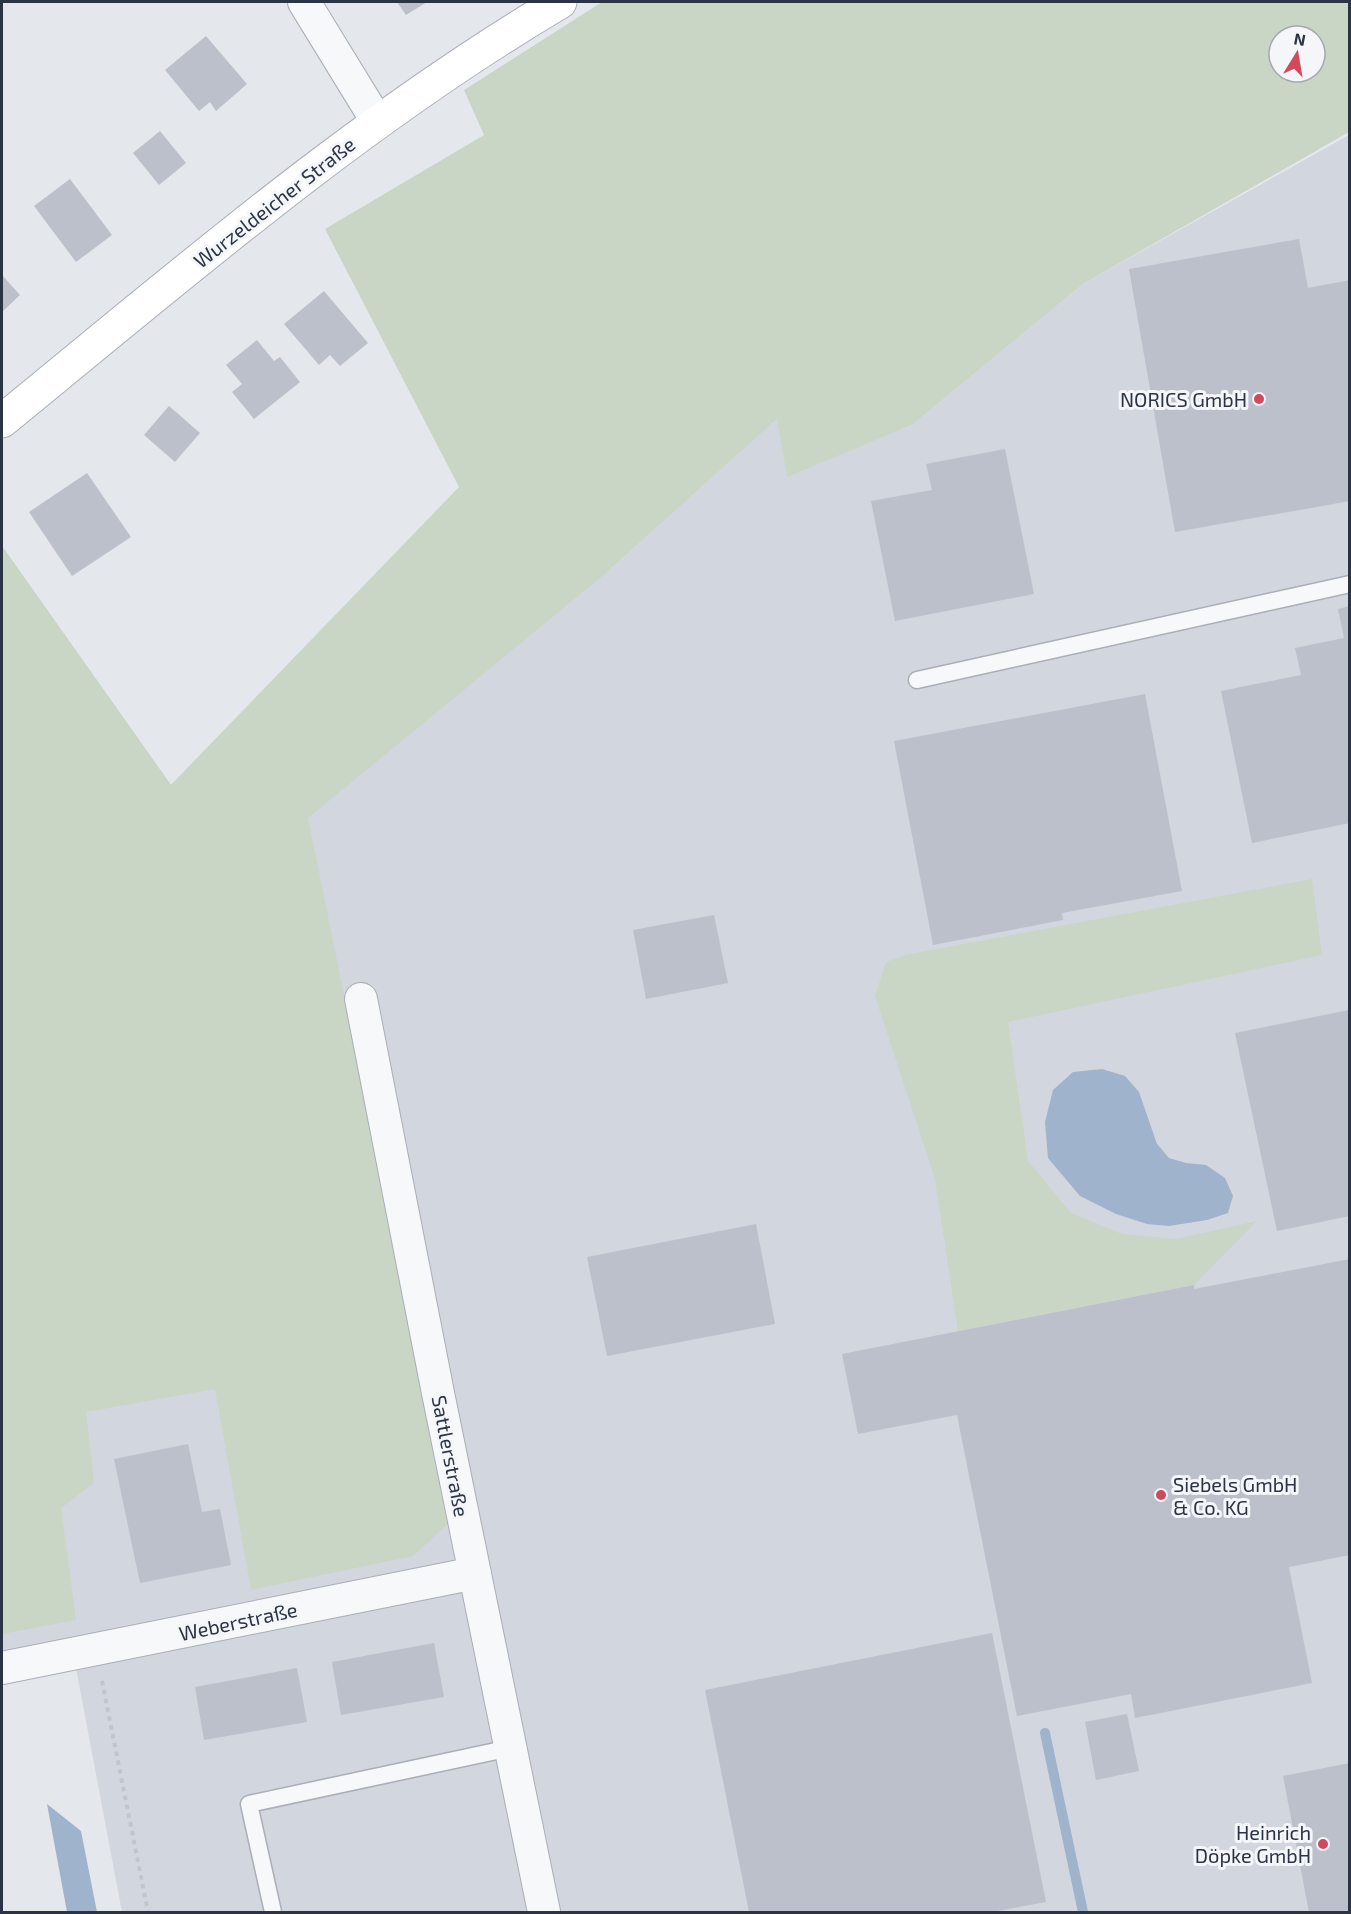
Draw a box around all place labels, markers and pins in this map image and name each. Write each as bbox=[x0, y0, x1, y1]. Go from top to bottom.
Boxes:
place label: NORICS GmbH bbox=[1120, 387, 1247, 411]
marker: NORICS GmbH bbox=[1252, 392, 1266, 406]
place label: Siebels GmbH & Co. KG bbox=[1173, 1472, 1297, 1519]
marker: Siebels GmbH & Co. KG bbox=[1154, 1488, 1168, 1502]
place label: Heinrich Döpke GmbH bbox=[1195, 1820, 1311, 1867]
marker: Heinrich Döpke GmbH bbox=[1316, 1837, 1330, 1851]

